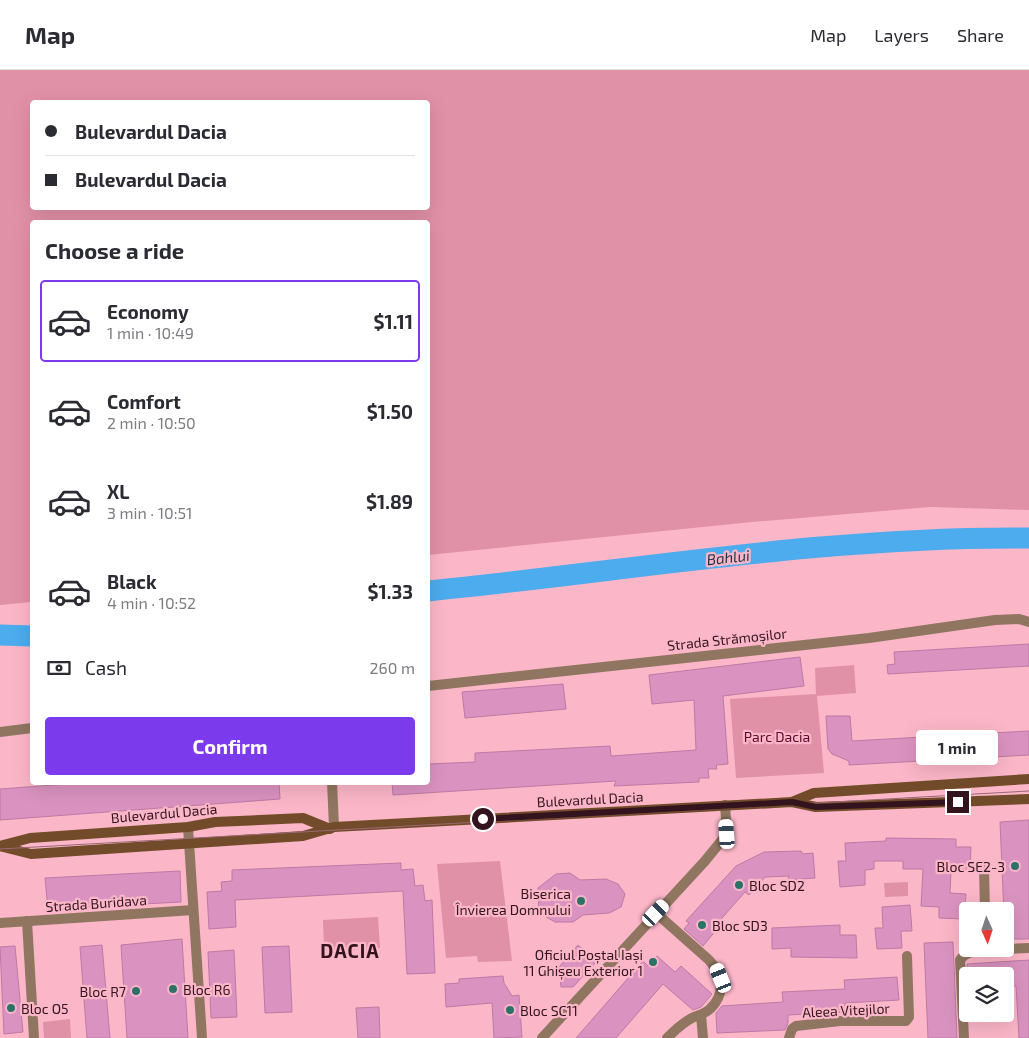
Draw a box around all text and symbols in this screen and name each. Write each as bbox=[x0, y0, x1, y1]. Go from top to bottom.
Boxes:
text: Map bbox=[25, 20, 75, 49]
text: Map bbox=[810, 24, 846, 46]
text: Layers bbox=[874, 24, 929, 46]
text: Share bbox=[957, 24, 1004, 46]
text: Bulevardul Dacia bbox=[75, 120, 227, 143]
text: Bulevardul Dacia bbox=[75, 168, 227, 191]
text: Choose a ride bbox=[45, 237, 184, 263]
icon: car bbox=[47, 299, 92, 344]
text: Economy bbox=[107, 300, 189, 323]
text: $1.11 bbox=[374, 310, 413, 333]
text: 1 min · 10:49 bbox=[107, 323, 194, 342]
icon: car bbox=[47, 389, 92, 434]
text: Comfort bbox=[107, 390, 181, 413]
text: $1.50 bbox=[367, 400, 413, 423]
text: 2 min · 10:50 bbox=[107, 413, 196, 432]
icon: car bbox=[47, 479, 92, 524]
text: XL bbox=[107, 480, 129, 503]
text: $1.89 bbox=[366, 490, 413, 513]
text: 3 min · 10:51 bbox=[107, 503, 192, 522]
water label: Bahlui bbox=[706, 546, 751, 568]
icon: car bbox=[47, 569, 92, 614]
text: Black bbox=[107, 570, 157, 593]
text: $1.33 bbox=[368, 580, 413, 603]
text: 4 min · 10:52 bbox=[107, 593, 196, 612]
street label: Strada Strămoșilor bbox=[666, 624, 788, 655]
icon: cash bbox=[45, 654, 73, 682]
text: Cash bbox=[85, 656, 127, 679]
text: 260 m bbox=[370, 658, 415, 677]
button: Confirm bbox=[45, 717, 415, 775]
park label: Parc Dacia bbox=[744, 728, 810, 745]
callout: 1 min bbox=[917, 730, 999, 764]
text: 1 min bbox=[938, 738, 976, 757]
street label: Bulevardul Dacia bbox=[536, 788, 644, 810]
route end bbox=[947, 791, 969, 813]
street label: Bulevardul Dacia bbox=[110, 800, 218, 826]
route start bbox=[472, 808, 494, 830]
car bbox=[718, 819, 735, 849]
place label: Bloc SE2-3 bbox=[937, 858, 1005, 875]
marker: Bloc SE2-3 bbox=[1009, 860, 1021, 872]
place label: Bloc SD2 bbox=[749, 877, 805, 894]
marker: Bloc SD2 bbox=[733, 879, 745, 891]
place label: Biserica Învierea Domnului bbox=[455, 885, 571, 918]
street label: Strada Buridava bbox=[45, 891, 147, 915]
marker: Biserica Învierea Domnului bbox=[575, 895, 587, 907]
car bbox=[640, 897, 671, 929]
north arrow bbox=[959, 902, 1014, 958]
map controls bbox=[959, 902, 1014, 1022]
place label: Bloc SD3 bbox=[712, 917, 768, 934]
marker: Bloc SD3 bbox=[696, 919, 708, 931]
district label: DACIA bbox=[320, 939, 380, 962]
place label: Oficiul Poștal Iași 11 Ghișeu Exterior 1 bbox=[523, 946, 643, 980]
marker: Oficiul Poștal Iași 11 Ghișeu Exterior 1 bbox=[647, 956, 659, 968]
car bbox=[708, 961, 733, 995]
button: layers bbox=[959, 967, 1014, 1022]
place label: Bloc R6 bbox=[183, 981, 230, 998]
place label: Bloc R7 bbox=[79, 983, 126, 1000]
marker: Bloc R6 bbox=[167, 983, 179, 995]
marker: Bloc R7 bbox=[130, 985, 142, 997]
street label: Aleea Vitejilor bbox=[802, 999, 891, 1021]
place label: Bloc O5 bbox=[21, 1000, 69, 1017]
marker: Bloc O5 bbox=[5, 1002, 17, 1014]
place label: Bloc SC11 bbox=[520, 1002, 578, 1019]
marker: Bloc SC11 bbox=[504, 1004, 516, 1016]

